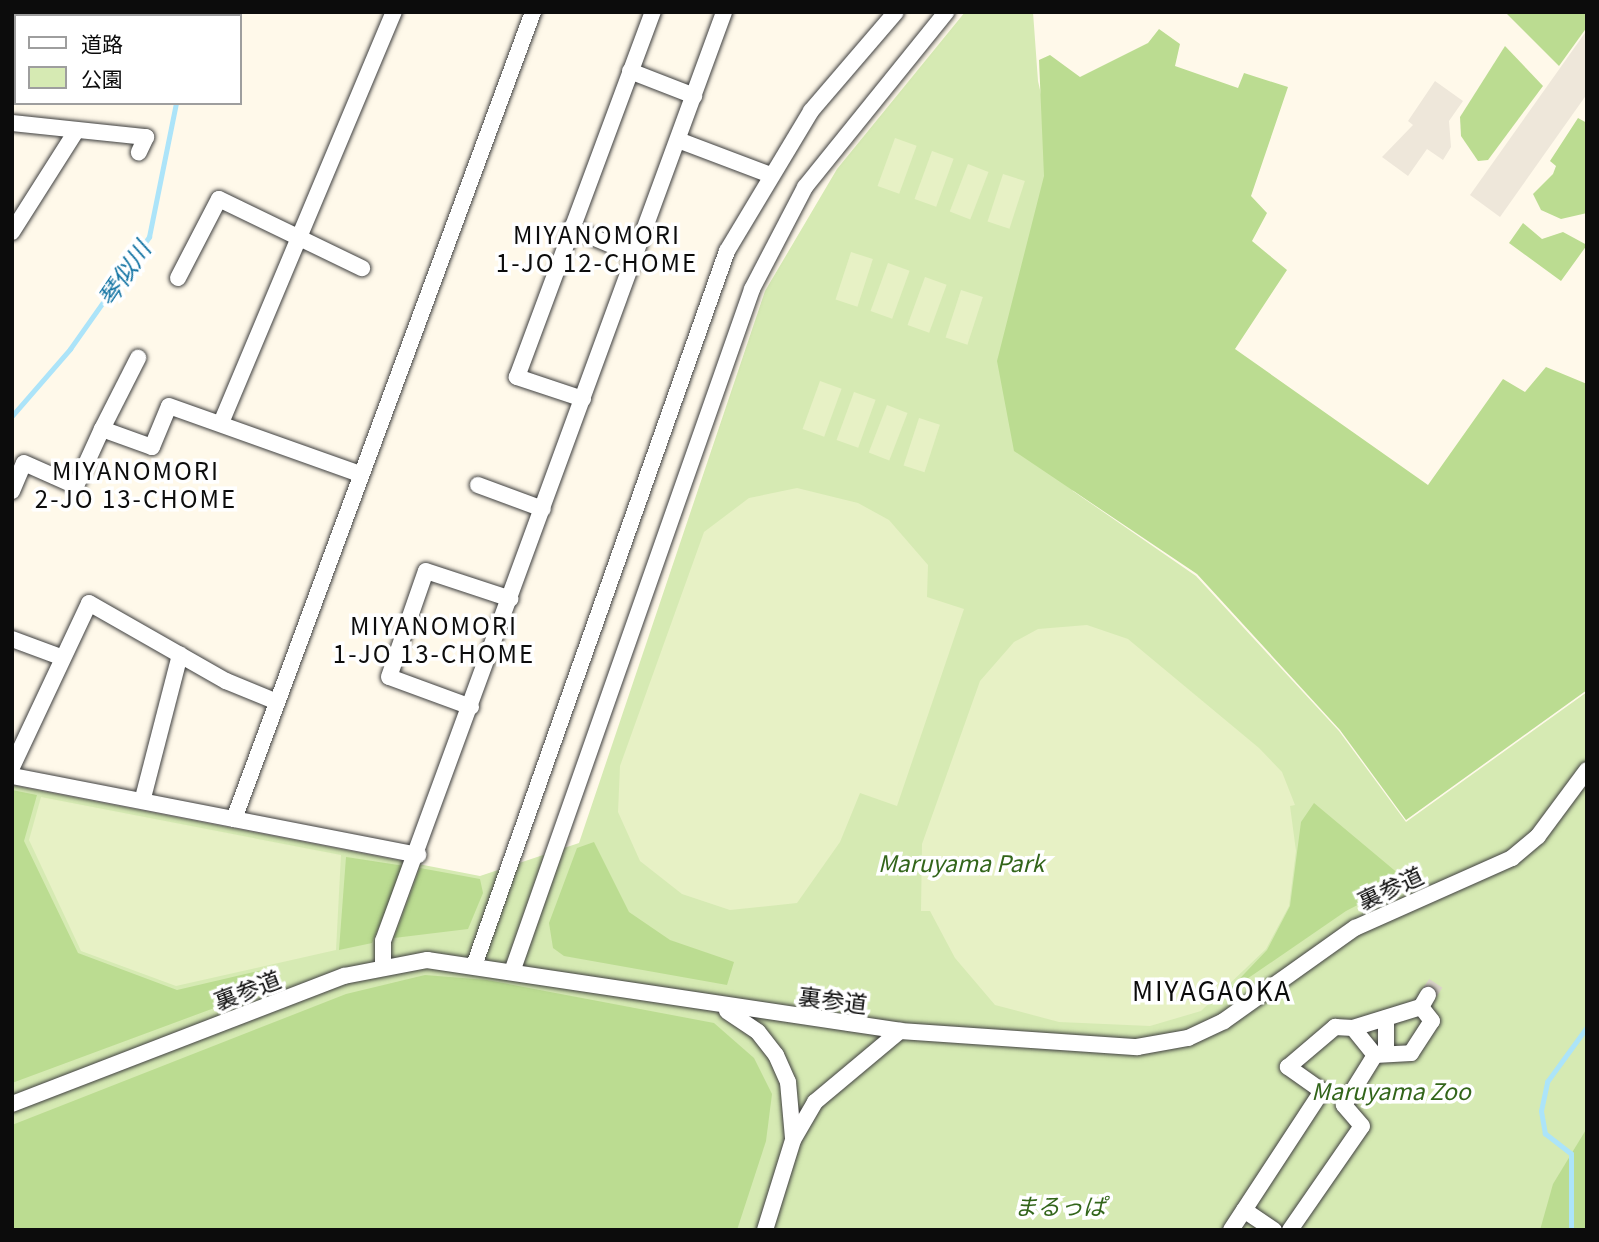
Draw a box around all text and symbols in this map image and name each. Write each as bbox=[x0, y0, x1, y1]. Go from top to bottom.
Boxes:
legend bbox=[14, 14, 242, 105]
text: 道路 bbox=[81, 28, 123, 58]
text: 公園 bbox=[81, 63, 123, 93]
district label: MIYANOMORI 1-JO 12-CHOME bbox=[497, 220, 697, 276]
water label: 琴似川 bbox=[91, 235, 155, 311]
district label: MIYANOMORI 2-JO 13-CHOME bbox=[36, 456, 236, 512]
district label: MIYANOMORI 1-JO 13-CHOME bbox=[334, 611, 534, 667]
park label: Maruyama Park bbox=[878, 848, 1044, 876]
street label: 裏参道 bbox=[1353, 860, 1427, 914]
street label: 裏参道 bbox=[210, 964, 284, 1014]
district label: MIYAGAOKA bbox=[1133, 974, 1291, 1006]
street label: 裏参道 bbox=[797, 981, 869, 1017]
park label: Maruyama Zoo bbox=[1311, 1076, 1471, 1104]
park label: まるっぱ bbox=[1014, 1191, 1106, 1219]

